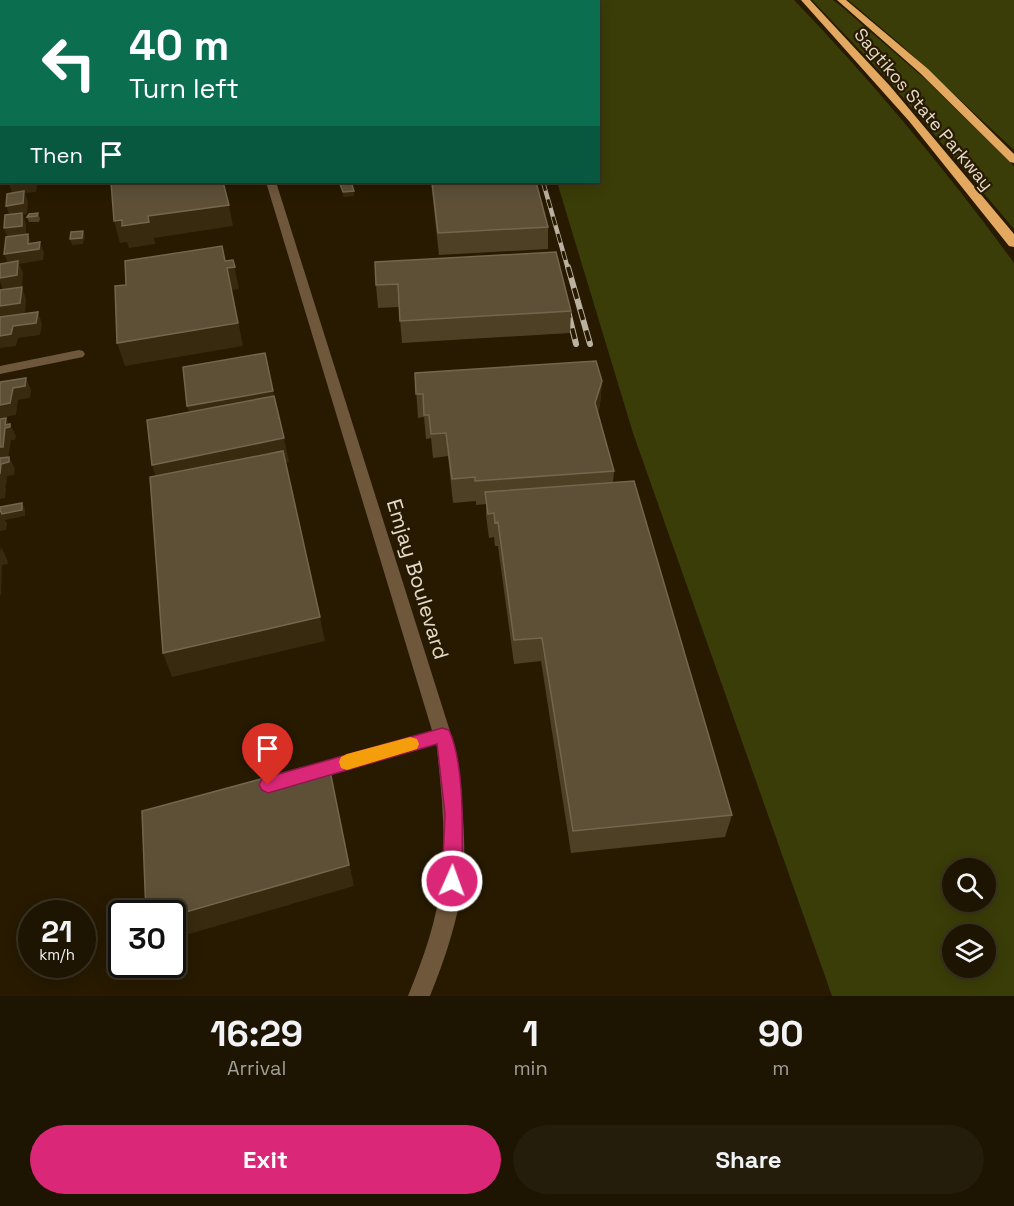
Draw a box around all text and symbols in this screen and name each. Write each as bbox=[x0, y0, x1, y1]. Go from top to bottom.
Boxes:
text: 40 m bbox=[129, 19, 229, 72]
street label: Sagtikos State Parkway bbox=[849, 23, 999, 195]
icon: left bbox=[30, 24, 108, 102]
text: Turn left bbox=[129, 71, 239, 106]
icon: arrive bbox=[95, 138, 128, 171]
text: Then bbox=[30, 141, 83, 169]
street label: Emjay Boulevard bbox=[381, 496, 455, 662]
pin bbox=[242, 723, 293, 785]
icon: arrive bbox=[251, 732, 284, 765]
position arrow bbox=[420, 849, 484, 913]
map controls bbox=[942, 858, 996, 978]
button: search bbox=[942, 858, 996, 912]
speed limit sign: 30 bbox=[108, 900, 186, 978]
text: 21 bbox=[41, 912, 73, 951]
button: layers bbox=[942, 924, 996, 978]
text: km/h bbox=[39, 945, 75, 964]
text: 16:29 bbox=[210, 1011, 303, 1057]
text: 1 bbox=[522, 1011, 539, 1057]
text: 90 bbox=[758, 1011, 804, 1057]
text: Arrival bbox=[227, 1055, 286, 1081]
text: min bbox=[513, 1055, 548, 1081]
text: m bbox=[772, 1055, 789, 1081]
button: Exit bbox=[30, 1125, 501, 1194]
button: Share bbox=[513, 1125, 984, 1194]

